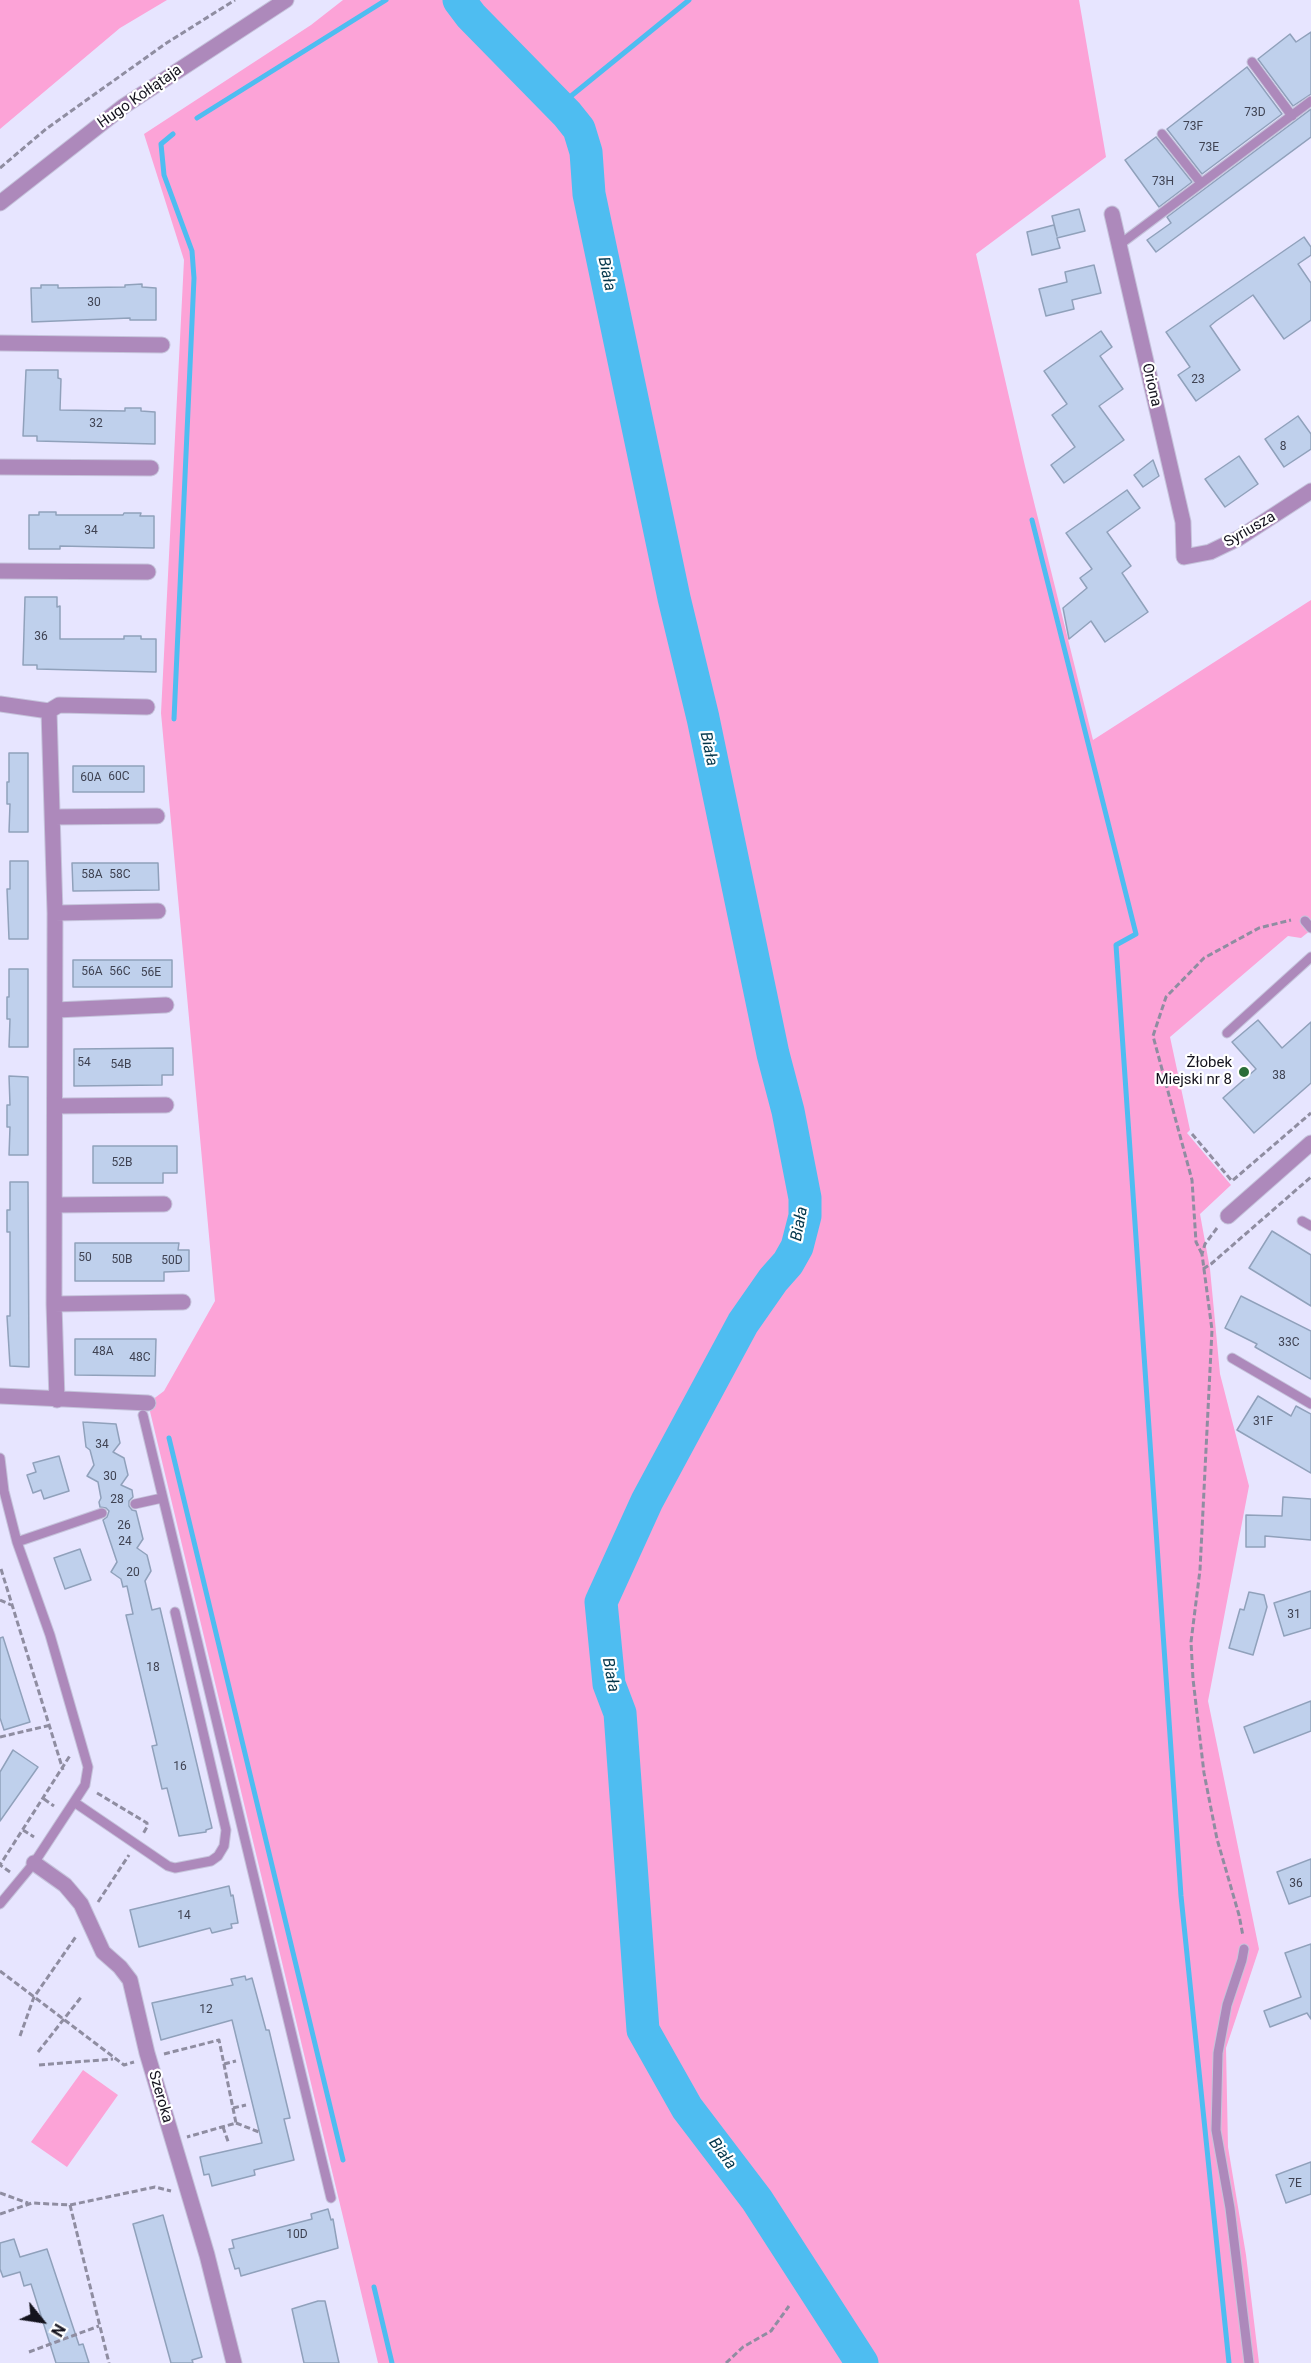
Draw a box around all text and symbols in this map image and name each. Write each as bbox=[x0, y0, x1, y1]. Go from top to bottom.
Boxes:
street label: Hugo Kołłątaja bbox=[94, 61, 186, 133]
house number: 73D bbox=[1244, 106, 1266, 120]
house number: 73F bbox=[1183, 120, 1203, 134]
house number: 73E bbox=[1199, 141, 1219, 155]
house number: 73H bbox=[1152, 175, 1174, 189]
water label: Biała bbox=[593, 255, 619, 293]
house number: 30 bbox=[87, 296, 101, 310]
street label: Oriona bbox=[1137, 362, 1165, 408]
house number: 23 bbox=[1191, 373, 1205, 387]
house number: 32 bbox=[89, 417, 103, 431]
house number: 8 bbox=[1280, 440, 1286, 454]
street label: Syriusza bbox=[1221, 508, 1279, 552]
house number: 34 bbox=[84, 524, 98, 538]
house number: 36 bbox=[34, 630, 48, 644]
water label: Biała bbox=[695, 730, 721, 768]
house number: 60C bbox=[108, 770, 130, 784]
house number: 60A bbox=[80, 771, 102, 785]
house number: 58A bbox=[81, 868, 103, 882]
house number: 58C bbox=[109, 868, 131, 882]
house number: 56A bbox=[81, 965, 103, 979]
house number: 56C bbox=[109, 965, 131, 979]
house number: 56E bbox=[141, 966, 161, 980]
place label: Żłobek Miejski nr 8 bbox=[1155, 1054, 1232, 1089]
house number: 54 bbox=[77, 1056, 91, 1070]
house number: 54B bbox=[111, 1058, 131, 1072]
marker: Żłobek Miejski nr 8 bbox=[1237, 1065, 1251, 1079]
house number: 38 bbox=[1272, 1069, 1286, 1083]
house number: 52B bbox=[112, 1156, 132, 1170]
water label: Biała bbox=[787, 1205, 813, 1243]
house number: 50 bbox=[78, 1251, 92, 1265]
house number: 50B bbox=[112, 1253, 132, 1267]
house number: 50D bbox=[161, 1254, 183, 1268]
house number: 33C bbox=[1278, 1336, 1300, 1350]
house number: 48A bbox=[92, 1345, 114, 1359]
house number: 48C bbox=[129, 1351, 151, 1365]
house number: 31F bbox=[1253, 1415, 1273, 1429]
house number: 34 bbox=[95, 1438, 109, 1452]
house number: 30 bbox=[103, 1470, 117, 1484]
house number: 28 bbox=[110, 1493, 124, 1507]
house number: 26 bbox=[117, 1519, 131, 1533]
house number: 24 bbox=[118, 1535, 132, 1549]
house number: 20 bbox=[126, 1566, 140, 1580]
house number: 31 bbox=[1287, 1608, 1301, 1622]
water label: Biała bbox=[597, 1656, 623, 1694]
house number: 18 bbox=[146, 1661, 160, 1675]
house number: 16 bbox=[173, 1760, 187, 1774]
house number: 36 bbox=[1289, 1877, 1303, 1891]
house number: 14 bbox=[177, 1909, 191, 1923]
house number: 12 bbox=[199, 2003, 213, 2017]
street label: Szeroka bbox=[144, 2069, 176, 2125]
water label: Biała bbox=[704, 2134, 740, 2174]
house number: 7E bbox=[1288, 2177, 1302, 2191]
house number: 10D bbox=[286, 2228, 308, 2242]
north arrow bbox=[12, 2291, 72, 2351]
text: N bbox=[47, 2321, 69, 2340]

